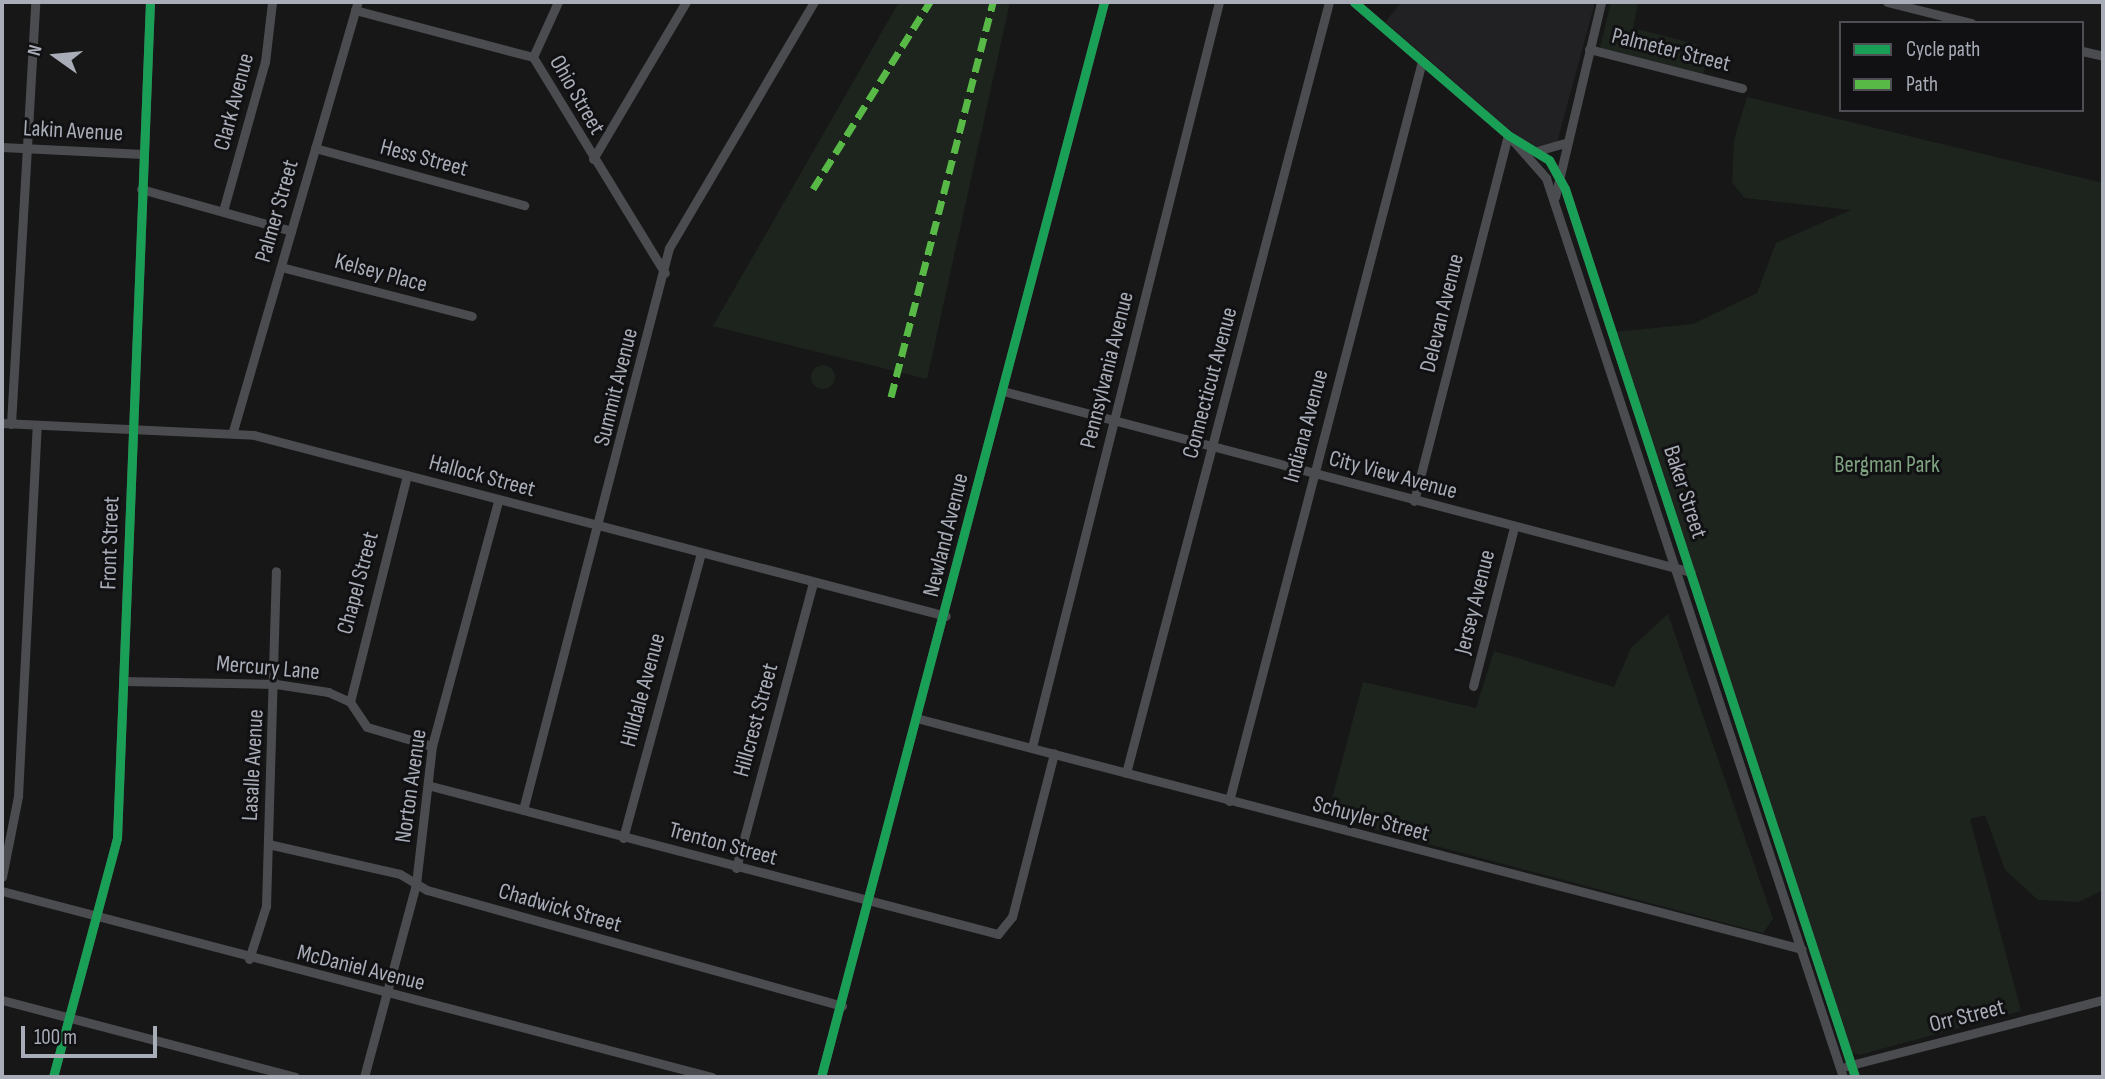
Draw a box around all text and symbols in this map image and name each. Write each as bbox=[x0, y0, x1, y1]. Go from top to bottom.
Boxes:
north arrow bbox=[21, 21, 91, 91]
legend bbox=[1839, 21, 2084, 112]
street label: Palmeter Street bbox=[1609, 22, 1733, 78]
text: Cycle path bbox=[1906, 37, 1980, 62]
text: N bbox=[23, 43, 48, 58]
street label: Clark Avenue bbox=[208, 50, 260, 154]
street label: Ohio Street bbox=[543, 50, 611, 140]
text: Path bbox=[1906, 72, 1938, 97]
street label: Lakin Avenue bbox=[22, 115, 124, 147]
street label: Hess Street bbox=[377, 133, 471, 183]
street label: Palmer Street bbox=[249, 157, 305, 265]
street label: Kelsey Place bbox=[332, 247, 430, 299]
street label: Delevan Avenue bbox=[1414, 251, 1470, 375]
street label: Pennsylvania Avenue bbox=[1074, 289, 1140, 451]
street label: Connecticut Avenue bbox=[1177, 304, 1243, 462]
street label: Summit Avenue bbox=[588, 325, 644, 449]
street label: Indiana Avenue bbox=[1278, 366, 1334, 486]
street label: Baker Street bbox=[1657, 442, 1713, 542]
street label: City View Avenue bbox=[1326, 445, 1460, 505]
street label: Hallock Street bbox=[426, 449, 538, 503]
park label: Bergman Park bbox=[1834, 451, 1940, 479]
street label: Newland Avenue bbox=[917, 470, 975, 600]
street label: Front Street bbox=[95, 496, 125, 590]
street label: Chapel Street bbox=[331, 529, 385, 637]
street label: Jersey Avenue bbox=[1449, 547, 1501, 657]
street label: Hilldale Avenue bbox=[615, 630, 671, 750]
street label: Mercury Lane bbox=[215, 650, 321, 686]
street label: Hillcrest Street bbox=[728, 660, 784, 780]
street label: Lasalle Avenue bbox=[236, 708, 270, 822]
street label: Norton Avenue bbox=[389, 728, 433, 844]
street label: Schuyler Street bbox=[1310, 790, 1432, 848]
street label: Trenton Street bbox=[666, 816, 780, 872]
street label: Chadwick Street bbox=[495, 877, 625, 939]
street label: McDaniel Avenue bbox=[294, 939, 428, 997]
street label: Orr Street bbox=[1926, 993, 2008, 1039]
scale bar bbox=[24, 1012, 161, 1056]
text: 100 m bbox=[34, 1025, 77, 1050]

